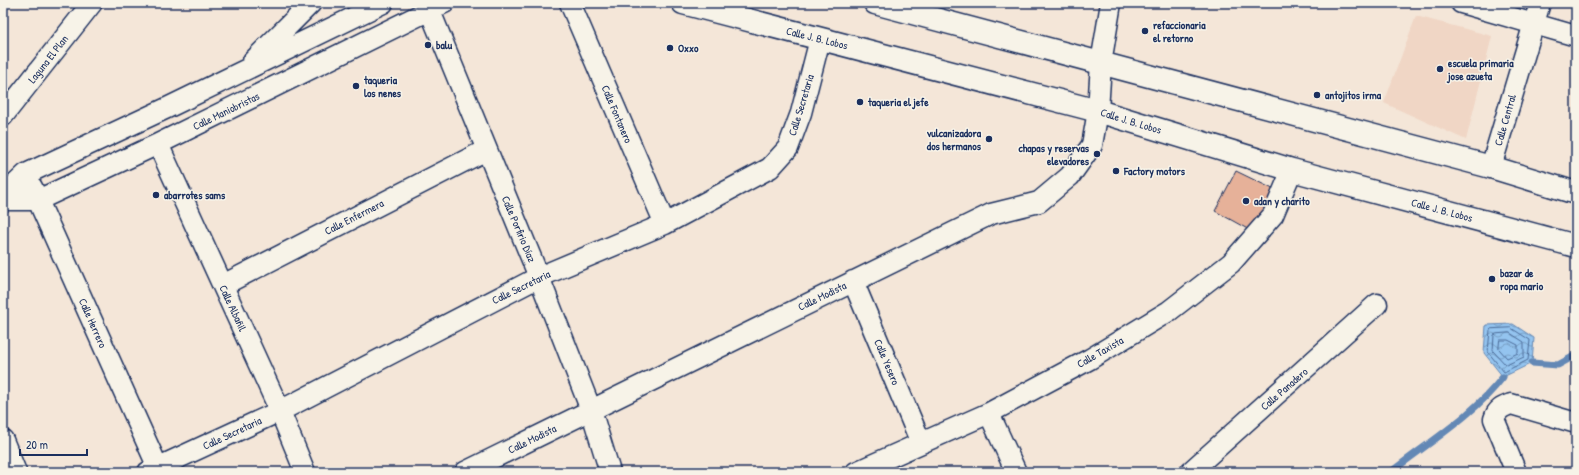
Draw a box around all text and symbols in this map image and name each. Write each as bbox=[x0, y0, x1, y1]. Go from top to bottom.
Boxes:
place label: refaccionaria el retorno bbox=[1152, 18, 1206, 45]
street label: Calle J. B. Lobos bbox=[785, 24, 849, 52]
marker: refaccionaria el retorno bbox=[1140, 26, 1150, 36]
street label: Laguna El Plan bbox=[25, 32, 71, 86]
place label: balu bbox=[436, 38, 453, 52]
marker: balu bbox=[423, 40, 433, 50]
place label: Oxxo bbox=[678, 41, 699, 55]
marker: Oxxo bbox=[665, 43, 675, 53]
place label: escuela primaria jose azueta bbox=[1446, 56, 1514, 84]
marker: escuela primaria jose azueta bbox=[1435, 64, 1445, 74]
street label: Calle Secretaria bbox=[785, 72, 817, 137]
place label: taqueria los nenes bbox=[363, 73, 402, 100]
marker: taqueria los nenes bbox=[351, 81, 361, 91]
street label: Calle Fontanero bbox=[599, 83, 636, 146]
place label: antojitos irma bbox=[1325, 88, 1382, 103]
street label: Calle Maniobristas bbox=[190, 89, 262, 133]
marker: antojitos irma bbox=[1312, 90, 1322, 100]
street label: Calle Central bbox=[1491, 93, 1519, 147]
place label: taqueria el jefe bbox=[867, 95, 929, 110]
marker: taqueria el jefe bbox=[855, 97, 865, 107]
street label: Calle J. B. Lobos bbox=[1099, 105, 1163, 137]
place label: vulcanizadora dos hermanos bbox=[926, 126, 982, 153]
marker: vulcanizadora dos hermanos bbox=[984, 134, 994, 144]
place label: chapas y reservas elevadores bbox=[1018, 141, 1090, 168]
marker: chapas y reservas elevadores bbox=[1092, 149, 1102, 159]
place label: Factory motors bbox=[1123, 164, 1186, 179]
marker: Factory motors bbox=[1111, 166, 1121, 176]
place label: abarrotes sams bbox=[164, 188, 226, 202]
marker: abarrotes sams bbox=[151, 190, 161, 200]
street label: Calle Porfirio Díaz bbox=[499, 194, 539, 265]
place label: adan y charito bbox=[1254, 194, 1310, 209]
street label: Calle J. B. Lobos bbox=[1410, 195, 1474, 225]
street label: Calle Enfermera bbox=[322, 196, 387, 238]
marker: adan y charito bbox=[1241, 196, 1251, 206]
place label: bazar de ropa mario bbox=[1500, 266, 1544, 294]
street label: Calle Secretaria bbox=[489, 267, 553, 307]
marker: bazar de ropa mario bbox=[1487, 274, 1497, 284]
street label: Calle Modista bbox=[796, 278, 849, 314]
street label: Calle Albañil bbox=[216, 283, 250, 333]
street label: Calle Herrero bbox=[76, 296, 110, 351]
street label: Calle Taxista bbox=[1074, 333, 1126, 371]
street label: Calle Yesero bbox=[871, 337, 903, 388]
street label: Calle Panadero bbox=[1257, 364, 1311, 413]
street label: Calle Secretaria bbox=[200, 413, 264, 453]
street label: Calle Modista bbox=[506, 421, 559, 457]
scale bar bbox=[20, 431, 87, 457]
text: 20 m bbox=[26, 436, 48, 453]

